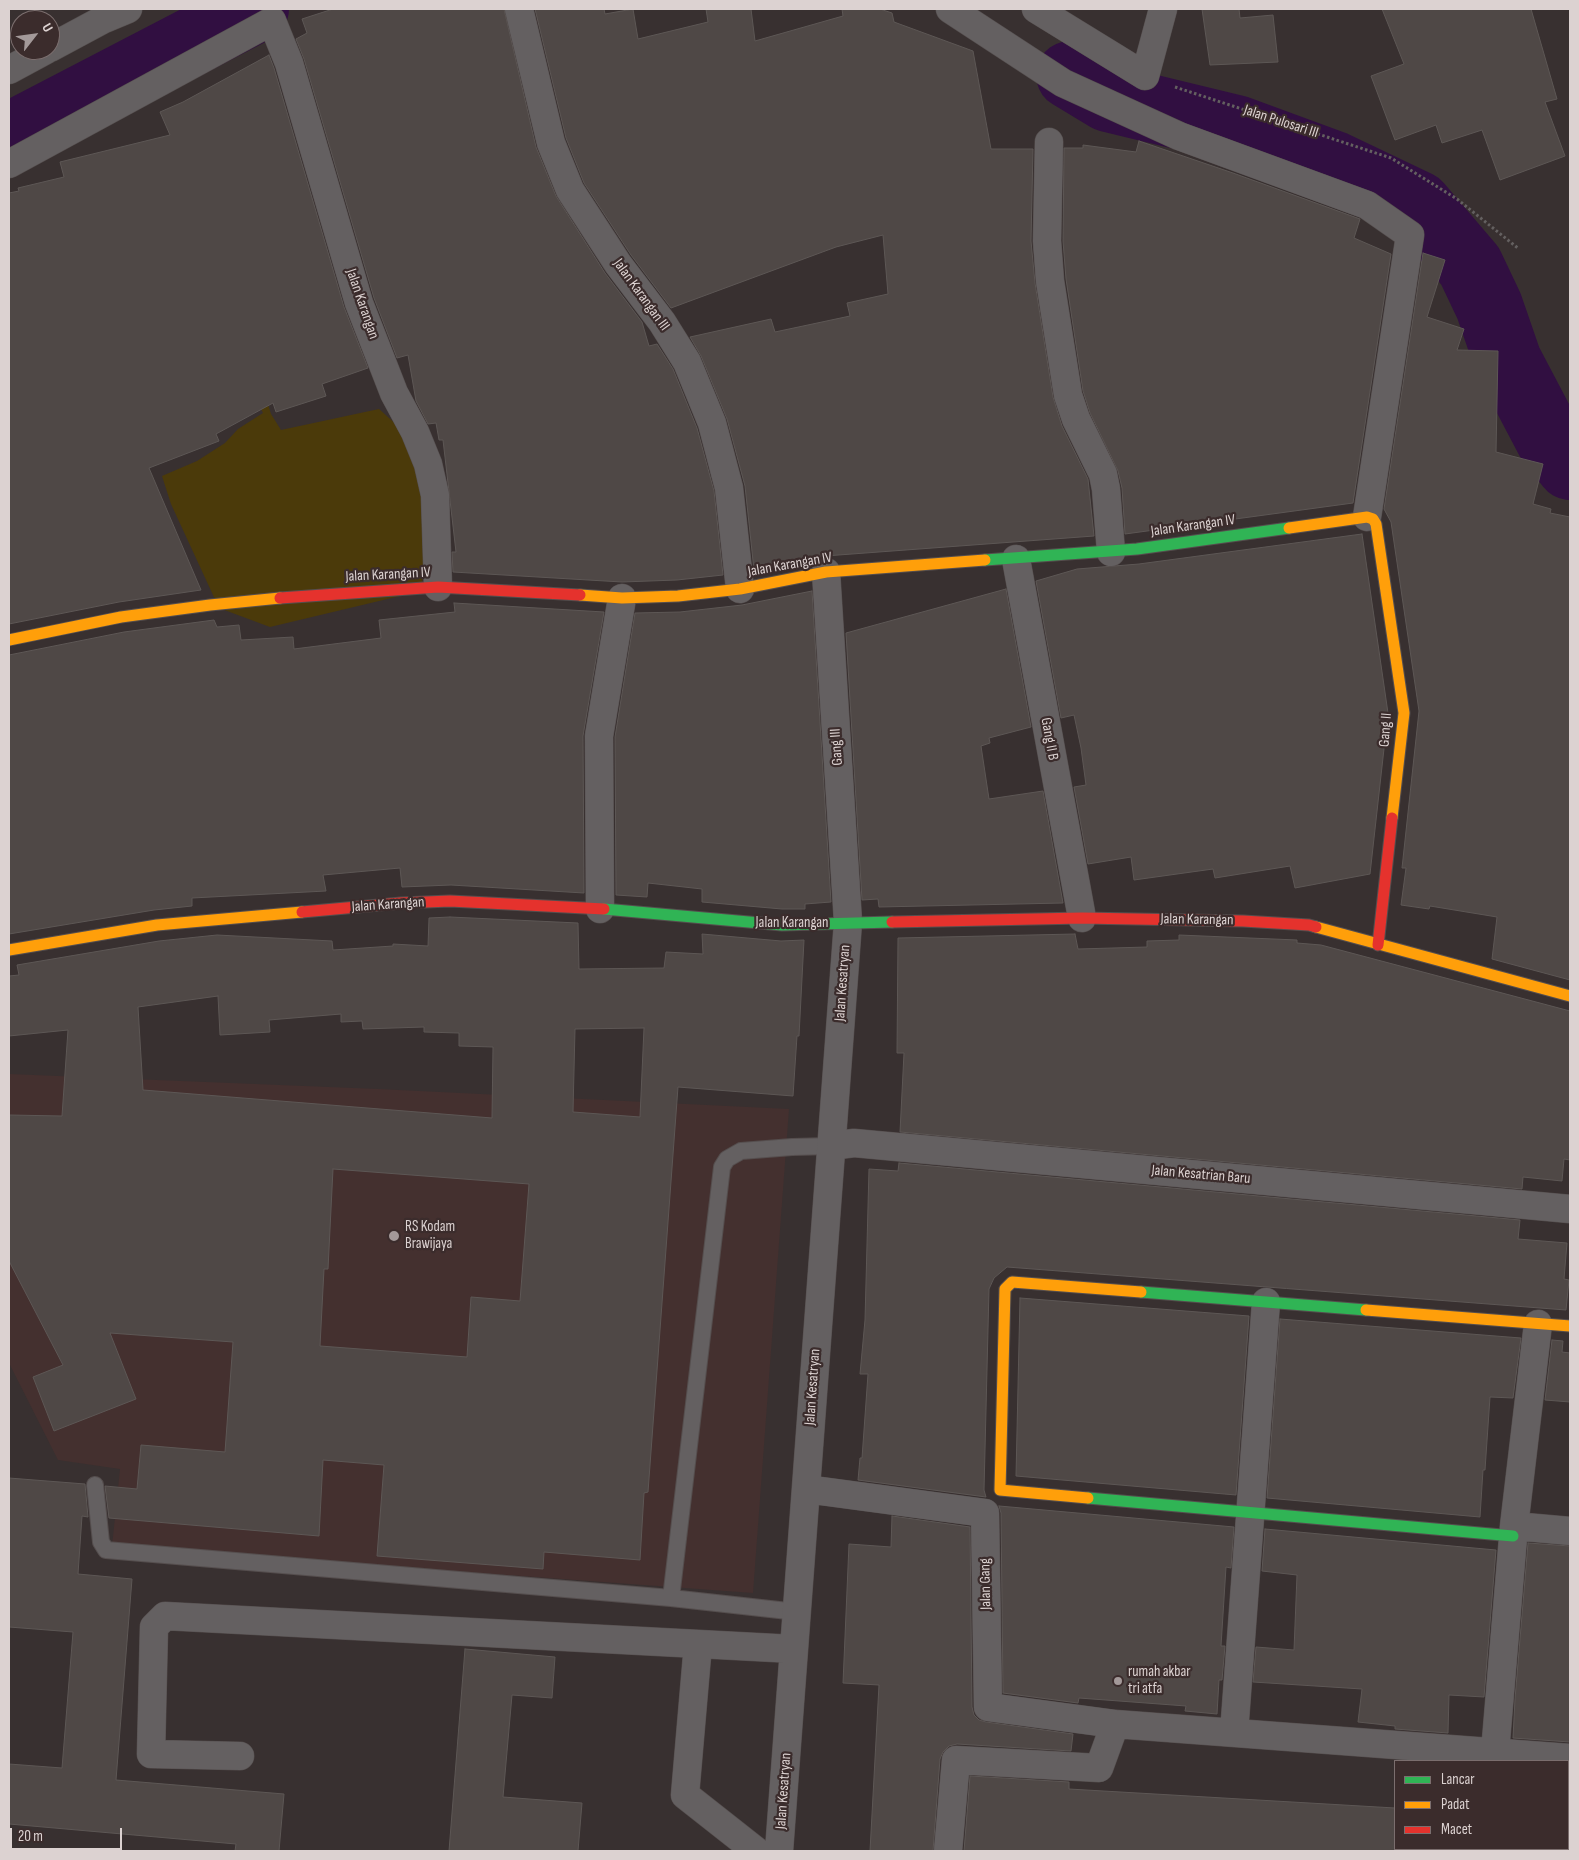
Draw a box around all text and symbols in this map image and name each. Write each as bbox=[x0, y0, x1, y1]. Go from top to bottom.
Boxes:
north arrow bbox=[10, 10, 60, 60]
text: U bbox=[38, 20, 57, 35]
street label: Jalan Pulosari III bbox=[1241, 101, 1321, 143]
street label: Jalan Karangan III bbox=[609, 256, 673, 334]
street label: Jalan Karangan bbox=[342, 267, 382, 341]
street label: Jalan Karangan IV bbox=[1150, 511, 1236, 541]
street label: Jalan Karangan IV bbox=[747, 549, 833, 581]
street label: Jalan Karangan IV bbox=[345, 564, 431, 586]
street label: Gang II bbox=[1376, 712, 1396, 748]
street label: Gang II B bbox=[1036, 716, 1062, 762]
street label: Gang III bbox=[827, 728, 847, 766]
street label: Jalan Karangan bbox=[351, 893, 425, 917]
street label: Jalan Karangan bbox=[1160, 910, 1234, 930]
street label: Jalan Karangan bbox=[756, 914, 828, 932]
street label: Jalan Kesatryan bbox=[831, 944, 855, 1022]
street label: Jalan Kesatrian Baru bbox=[1151, 1162, 1251, 1188]
place label: RS Kodam Brawijaya bbox=[405, 1218, 455, 1253]
marker: RS Kodam Brawijaya bbox=[387, 1229, 401, 1243]
street label: Jalan Kesatryan bbox=[801, 1348, 825, 1426]
street label: Jalan Gang bbox=[977, 1558, 995, 1610]
place label: rumah akbar tri atfa bbox=[1128, 1663, 1191, 1698]
marker: rumah akbar tri atfa bbox=[1112, 1675, 1124, 1687]
street label: Jalan Kesatryan bbox=[772, 1752, 796, 1830]
legend bbox=[1394, 1760, 1569, 1850]
text: Lancar bbox=[1441, 1770, 1475, 1789]
text: Padat bbox=[1441, 1795, 1470, 1814]
scale bar bbox=[12, 1818, 125, 1850]
text: Macet bbox=[1441, 1820, 1472, 1839]
text: 20 m bbox=[18, 1827, 43, 1846]

